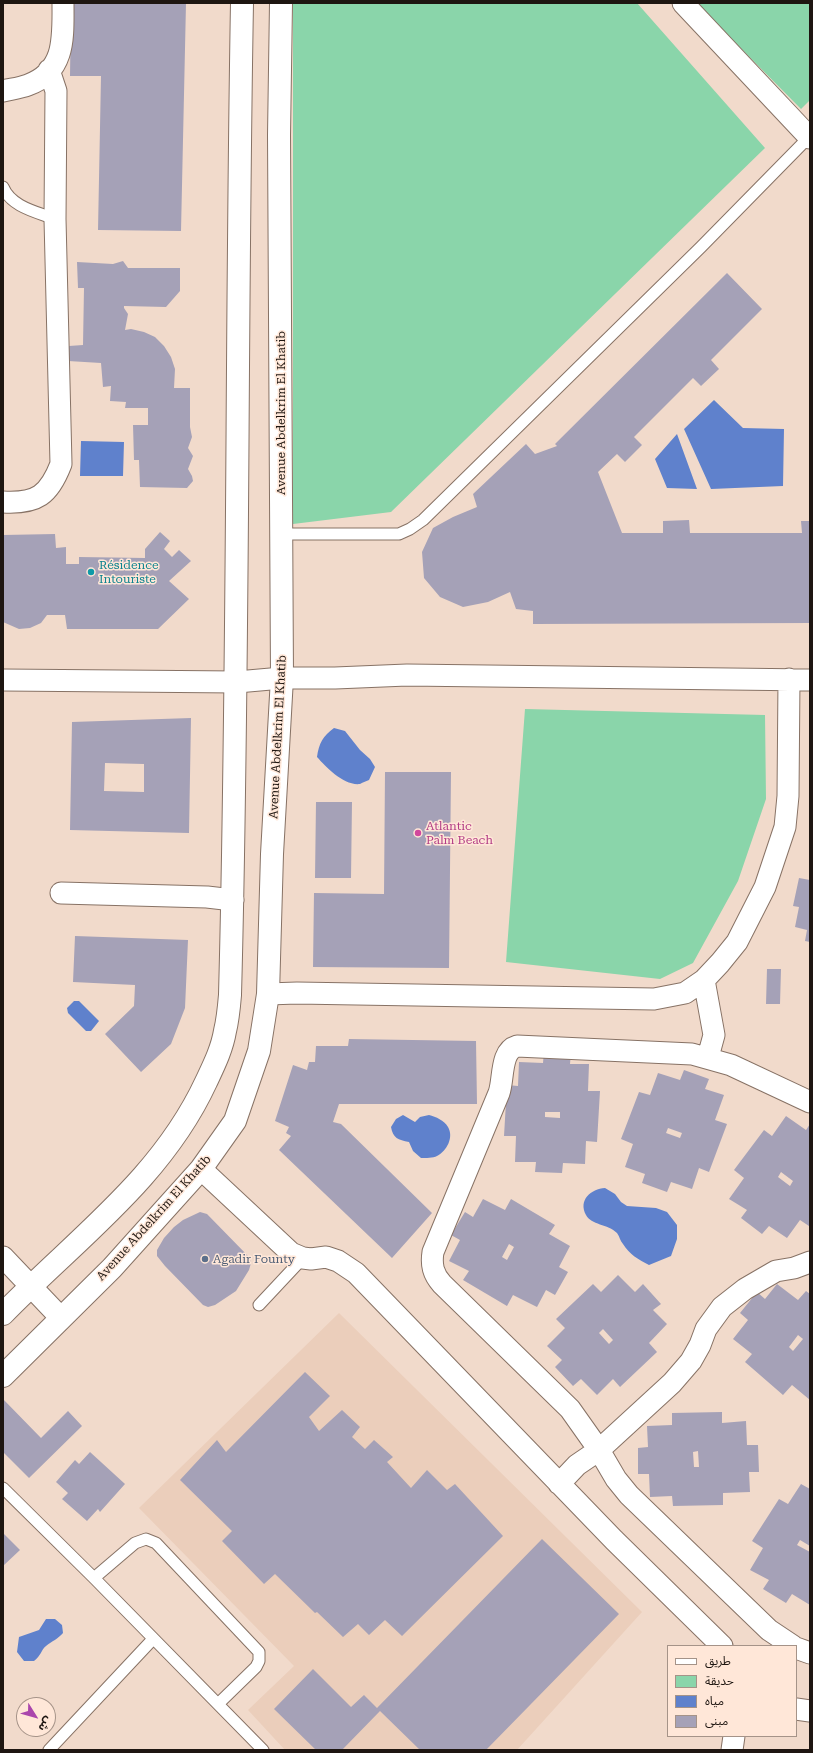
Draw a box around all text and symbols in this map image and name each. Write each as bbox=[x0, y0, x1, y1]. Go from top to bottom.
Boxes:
street label: Avenue Abdelkrim El Khatib bbox=[274, 331, 288, 495]
place label: Résidence Intouriste bbox=[99, 558, 159, 586]
marker: Résidence Intouriste bbox=[86, 567, 96, 577]
street label: Avenue Abdelkrim El Khatib bbox=[267, 655, 289, 819]
place label: Atlantic Palm Beach bbox=[426, 819, 493, 847]
marker: Atlantic Palm Beach bbox=[413, 828, 423, 838]
street label: Avenue Abdelkrim El Khatib bbox=[94, 1152, 214, 1284]
place label: Agadir Founty bbox=[213, 1252, 295, 1266]
marker: Agadir Founty bbox=[200, 1254, 210, 1264]
legend bbox=[667, 1645, 797, 1737]
text: طريق bbox=[705, 1654, 731, 1668]
text: حديقة bbox=[705, 1674, 734, 1688]
text: مياه bbox=[705, 1694, 724, 1708]
north arrow bbox=[16, 1697, 56, 1737]
text: ش bbox=[35, 1714, 55, 1734]
text: مبنى bbox=[705, 1714, 728, 1728]

